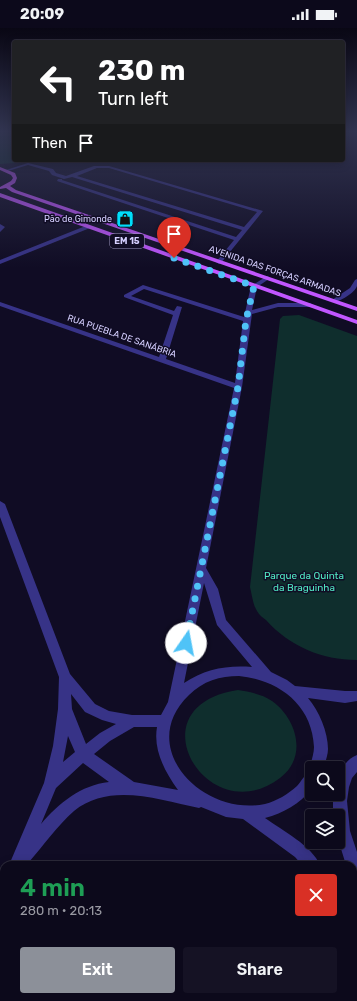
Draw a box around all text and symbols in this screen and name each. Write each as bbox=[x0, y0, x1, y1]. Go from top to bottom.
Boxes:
text: 20:09 bbox=[20, 5, 64, 23]
text: 230 m bbox=[98, 54, 185, 87]
icon: left bbox=[32, 56, 84, 108]
text: Turn left bbox=[98, 88, 168, 110]
icon: arrive bbox=[75, 132, 97, 154]
text: Then bbox=[32, 134, 67, 152]
shop icon: Pão de Gimonde bbox=[115, 209, 135, 229]
place label: Pão de Gimonde bbox=[44, 214, 112, 224]
pin bbox=[157, 217, 191, 258]
icon: arrive bbox=[163, 223, 185, 245]
road number: EM 15 bbox=[110, 234, 144, 248]
street label: AVENIDA DAS FORÇAS ARMADAS bbox=[208, 244, 343, 298]
street label: RUA PUEBLA DE SANÁBRIA bbox=[66, 312, 178, 359]
park label: Parque da Quinta da Braguinha bbox=[264, 570, 344, 594]
position arrow bbox=[165, 622, 207, 664]
map controls bbox=[305, 761, 345, 849]
button: search bbox=[305, 761, 345, 801]
button: layers bbox=[305, 809, 345, 849]
text: 4 min bbox=[20, 874, 85, 902]
button: close bbox=[295, 874, 337, 916]
text: 280 m · 20:13 bbox=[20, 903, 102, 918]
button: Exit bbox=[20, 947, 175, 993]
button: Share bbox=[183, 947, 337, 993]

